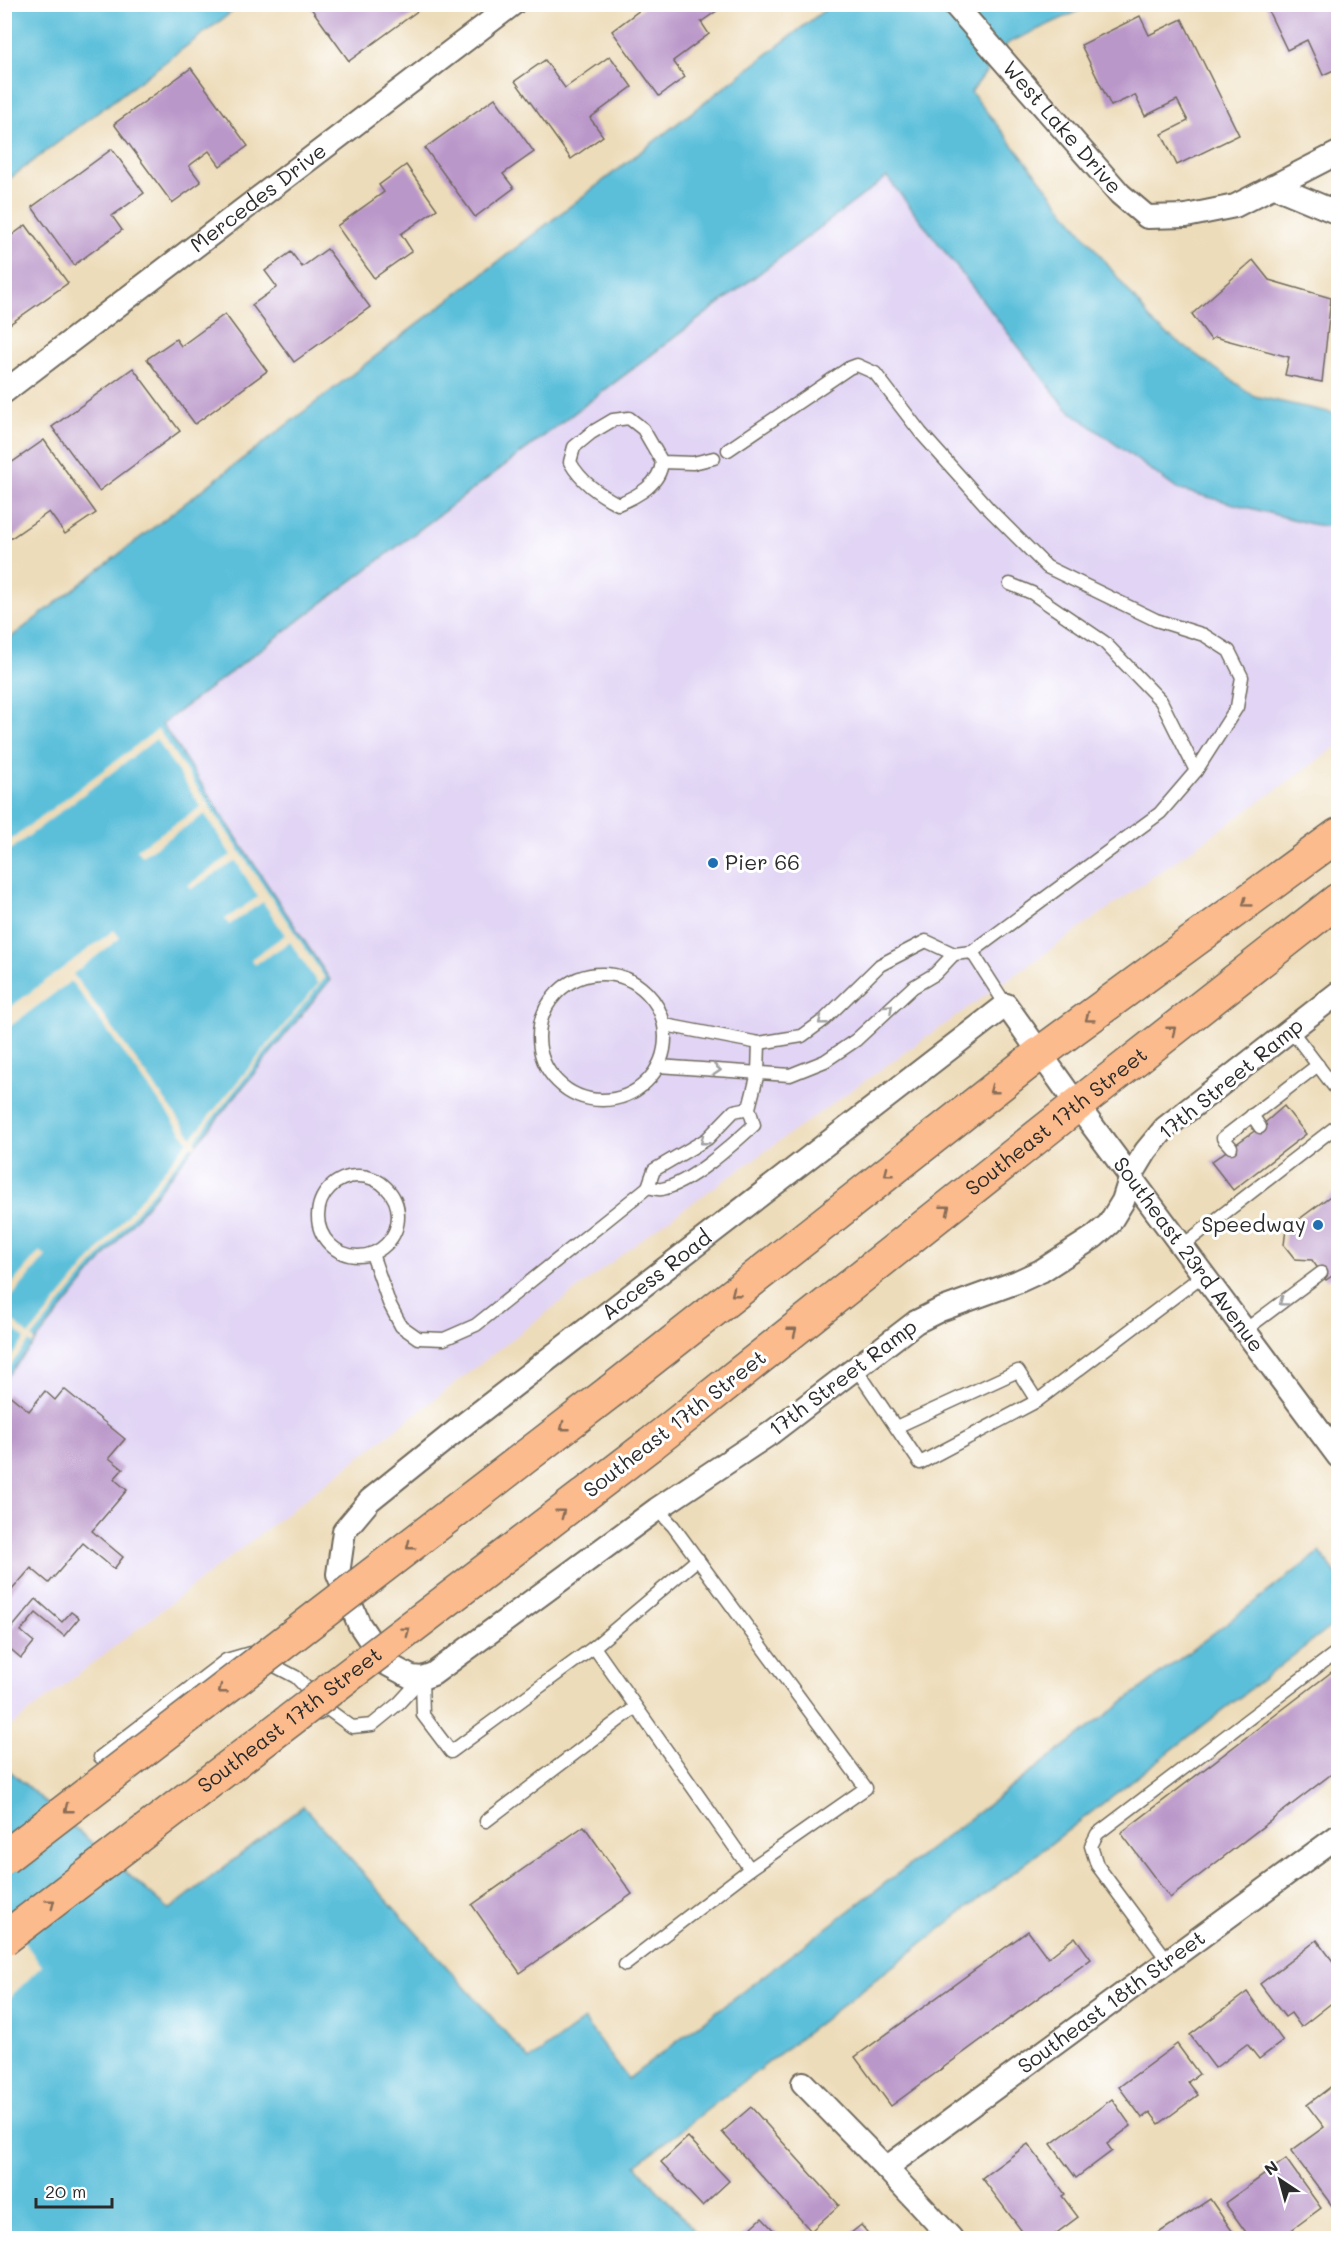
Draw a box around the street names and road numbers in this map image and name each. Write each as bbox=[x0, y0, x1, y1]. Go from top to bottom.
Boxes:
street label: West Lake Drive bbox=[998, 54, 1129, 199]
street label: Mercedes Drive bbox=[184, 136, 331, 257]
street label: 17th Street Ramp bbox=[1152, 1011, 1308, 1145]
street label: Southeast 17th Street bbox=[959, 1040, 1152, 1201]
street label: Southeast 23rd Avenue bbox=[1108, 1151, 1271, 1357]
street label: Access Road bbox=[595, 1223, 716, 1325]
street label: 17th Street Ramp bbox=[763, 1312, 922, 1441]
street label: Southeast 17th Street bbox=[577, 1343, 771, 1503]
street label: Southeast 17th Street bbox=[191, 1640, 387, 1798]
street label: Southeast 18th Street bbox=[1012, 1923, 1210, 2079]

